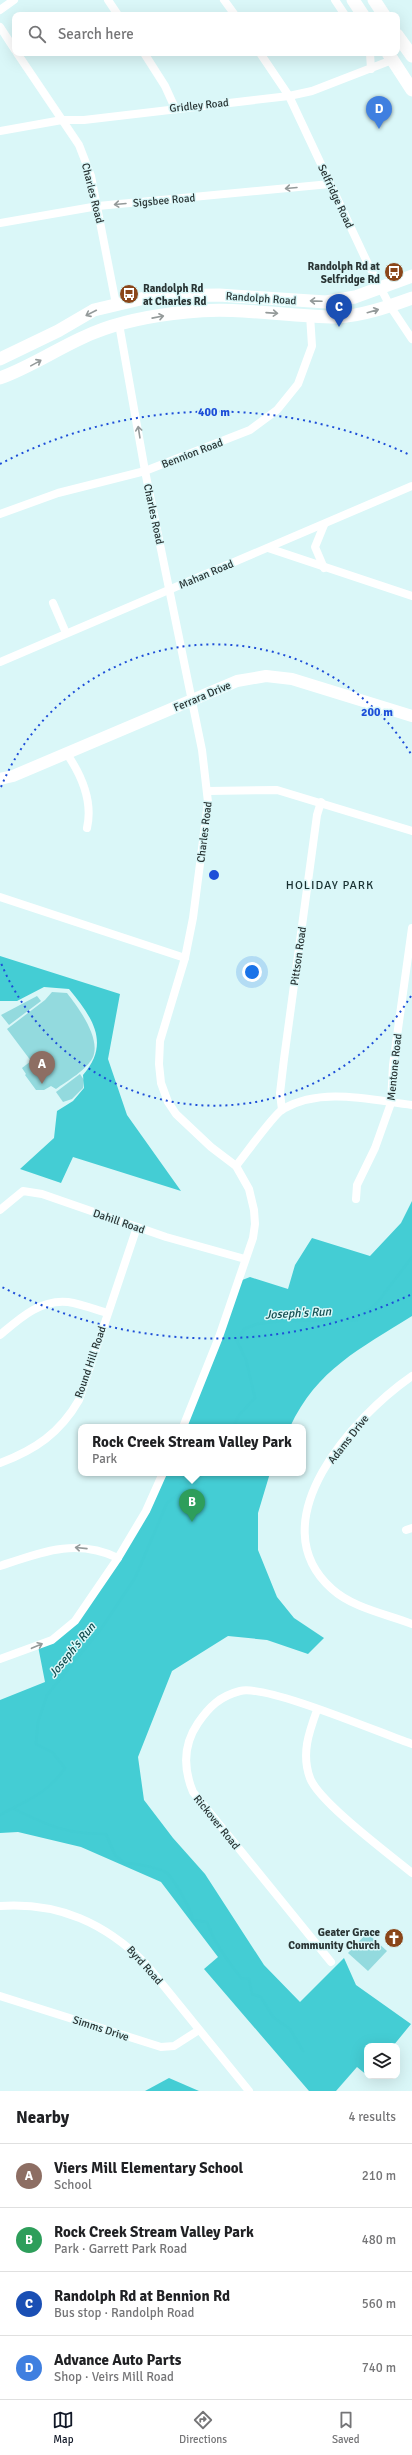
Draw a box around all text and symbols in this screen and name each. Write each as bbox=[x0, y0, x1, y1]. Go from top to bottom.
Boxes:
search box bbox=[12, 12, 400, 56]
icon: search bbox=[26, 23, 48, 45]
text: Search here bbox=[58, 25, 134, 43]
street label: Gridley Road bbox=[169, 96, 230, 115]
pin: D bbox=[366, 96, 392, 129]
street label: Charles Road bbox=[79, 162, 106, 225]
street label: Selfridge Road bbox=[315, 162, 356, 230]
one-way arrow bbox=[285, 184, 298, 192]
street label: Sigsbee Road bbox=[132, 191, 196, 210]
one-way arrow bbox=[114, 201, 127, 208]
place label: Randolph Rd at Selfridge Rd bbox=[308, 260, 380, 286]
bus stop icon: Randolph Rd at Selfridge Rd bbox=[383, 261, 405, 283]
place label: Randolph Rd at Charles Rd bbox=[143, 282, 206, 308]
bus stop icon: Randolph Rd at Charles Rd bbox=[118, 283, 140, 305]
street label: Randolph Road bbox=[225, 290, 297, 307]
pin: C bbox=[326, 294, 352, 327]
one-way arrow bbox=[310, 297, 323, 305]
one-way arrow bbox=[366, 307, 379, 314]
one-way arrow bbox=[85, 309, 97, 317]
one-way arrow bbox=[265, 309, 278, 316]
one-way arrow bbox=[151, 313, 164, 321]
one-way arrow bbox=[30, 359, 42, 367]
text: 400 m bbox=[198, 405, 230, 420]
one-way arrow bbox=[135, 426, 143, 439]
street label: Bennion Road bbox=[160, 436, 225, 471]
street label: Charles Road bbox=[141, 483, 166, 546]
street label: Mahan Road bbox=[177, 557, 236, 592]
street label: Ferrara Drive bbox=[172, 679, 233, 714]
text: 200 m bbox=[361, 705, 393, 720]
street label: Charles Road bbox=[194, 801, 215, 863]
centre of rings bbox=[207, 868, 221, 882]
district label: HOLIDAY PARK bbox=[286, 878, 374, 893]
street label: Pittson Road bbox=[288, 926, 309, 986]
your location bbox=[242, 962, 262, 982]
street label: Mentone Road bbox=[385, 1033, 404, 1101]
pin: A bbox=[29, 1051, 55, 1084]
street label: Dahill Road bbox=[91, 1207, 147, 1236]
water label: Joseph's Run bbox=[265, 1304, 332, 1323]
street label: Round Hill Road bbox=[72, 1324, 109, 1400]
street label: Adams Drive bbox=[325, 1412, 372, 1466]
popup bbox=[78, 1424, 306, 1476]
text: Rock Creek Stream Valley Park bbox=[92, 1433, 292, 1451]
text: Park bbox=[92, 1451, 117, 1467]
pin: B bbox=[179, 1489, 205, 1522]
one-way arrow bbox=[75, 1544, 88, 1551]
water label: Joseph's Run bbox=[46, 1620, 99, 1681]
one-way arrow bbox=[30, 1642, 42, 1649]
street label: Rickover Road bbox=[191, 1793, 243, 1852]
place label: Geater Grace Community Church bbox=[288, 1926, 381, 1952]
church icon: Geater Grace Community Church bbox=[383, 1927, 405, 1949]
street label: Byrd Road bbox=[124, 1943, 165, 1987]
street label: Simms Drive bbox=[71, 2013, 131, 2044]
map controls bbox=[364, 2043, 400, 2079]
button: layers bbox=[364, 2043, 400, 2079]
text: Nearby bbox=[16, 2107, 69, 2128]
text: 4 results bbox=[348, 2109, 396, 2125]
text: Viers Mill Elementary School bbox=[54, 2159, 243, 2177]
text: A bbox=[25, 2168, 33, 2184]
text: 210 m bbox=[362, 2168, 396, 2184]
text: School bbox=[54, 2177, 92, 2193]
text: Rock Creek Stream Valley Park bbox=[54, 2223, 254, 2241]
text: B bbox=[25, 2232, 33, 2248]
text: 480 m bbox=[362, 2232, 396, 2248]
text: Park · Garrett Park Road bbox=[54, 2241, 187, 2257]
text: Randolph Rd at Bennion Rd bbox=[54, 2287, 230, 2305]
text: C bbox=[25, 2296, 33, 2312]
text: 560 m bbox=[362, 2296, 396, 2312]
text: Bus stop · Randolph Road bbox=[54, 2305, 194, 2321]
text: Advance Auto Parts bbox=[54, 2351, 182, 2369]
text: D bbox=[25, 2360, 33, 2376]
text: 740 m bbox=[362, 2360, 396, 2376]
text: Shop · Veirs Mill Road bbox=[54, 2369, 174, 2385]
tab: Map bbox=[52, 2409, 74, 2446]
tab: Directions bbox=[179, 2409, 227, 2446]
tab: Saved bbox=[332, 2409, 360, 2446]

